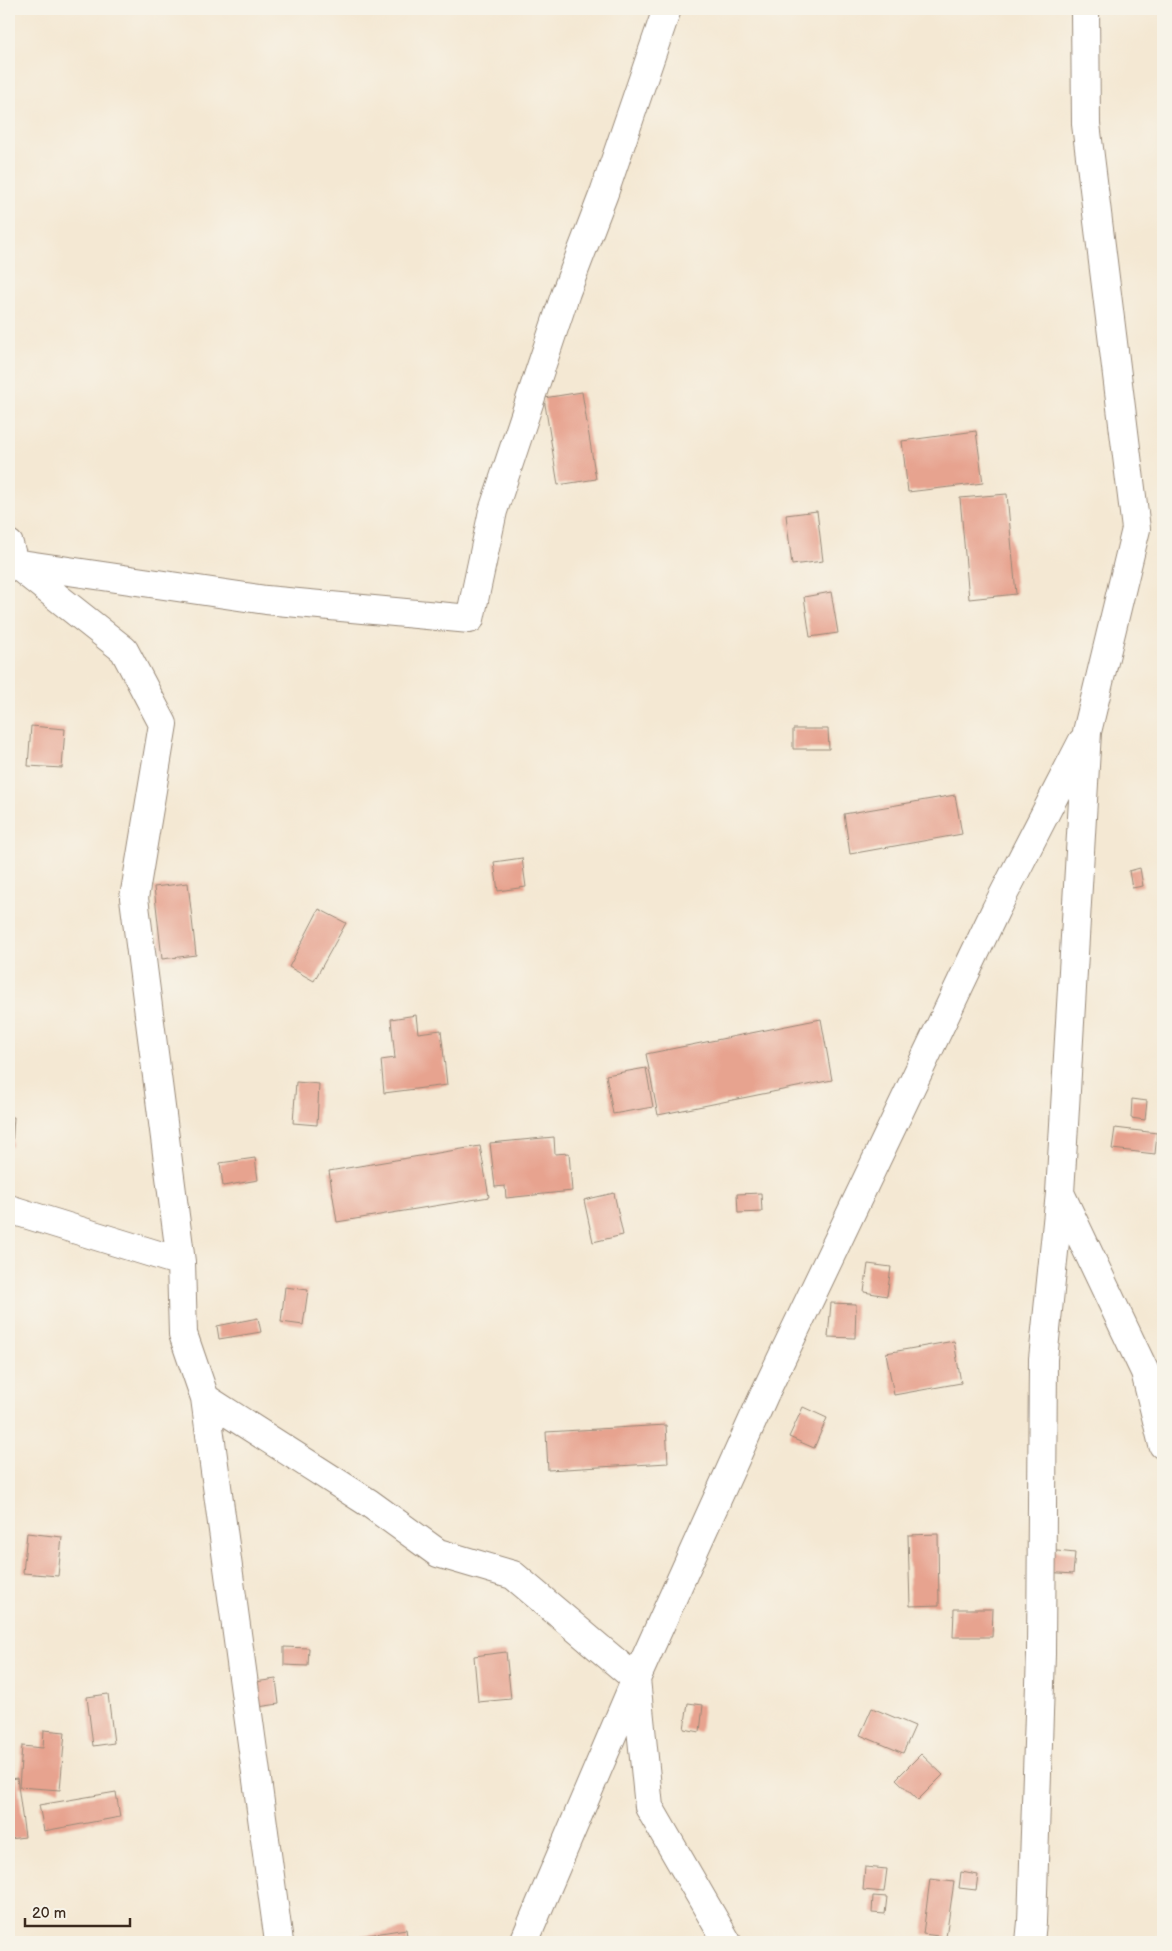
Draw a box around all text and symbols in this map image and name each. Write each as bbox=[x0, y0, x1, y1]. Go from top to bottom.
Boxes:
scale bar bbox=[25, 1896, 130, 1928]
text: 20 m bbox=[32, 1904, 66, 1923]

